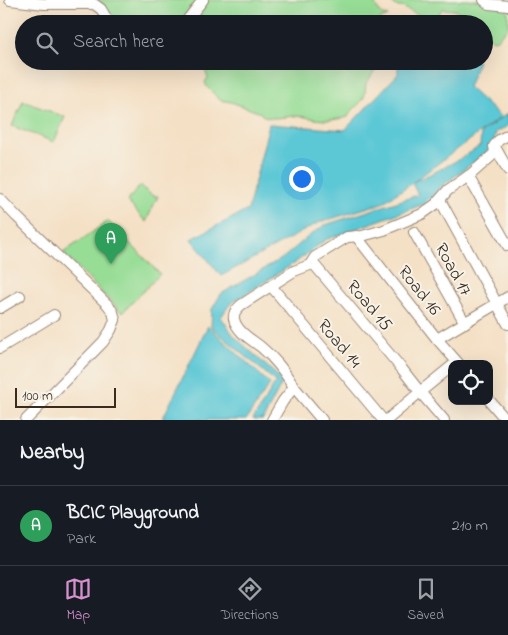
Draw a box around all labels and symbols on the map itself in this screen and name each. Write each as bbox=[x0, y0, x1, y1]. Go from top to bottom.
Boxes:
your location bbox=[289, 166, 315, 192]
pin: A bbox=[95, 223, 127, 264]
street label: Road 17 bbox=[427, 239, 478, 302]
street label: Road 16 bbox=[391, 261, 446, 322]
street label: Road 15 bbox=[339, 275, 398, 337]
street label: Road 14 bbox=[310, 314, 367, 375]
scale bar bbox=[15, 385, 116, 408]

